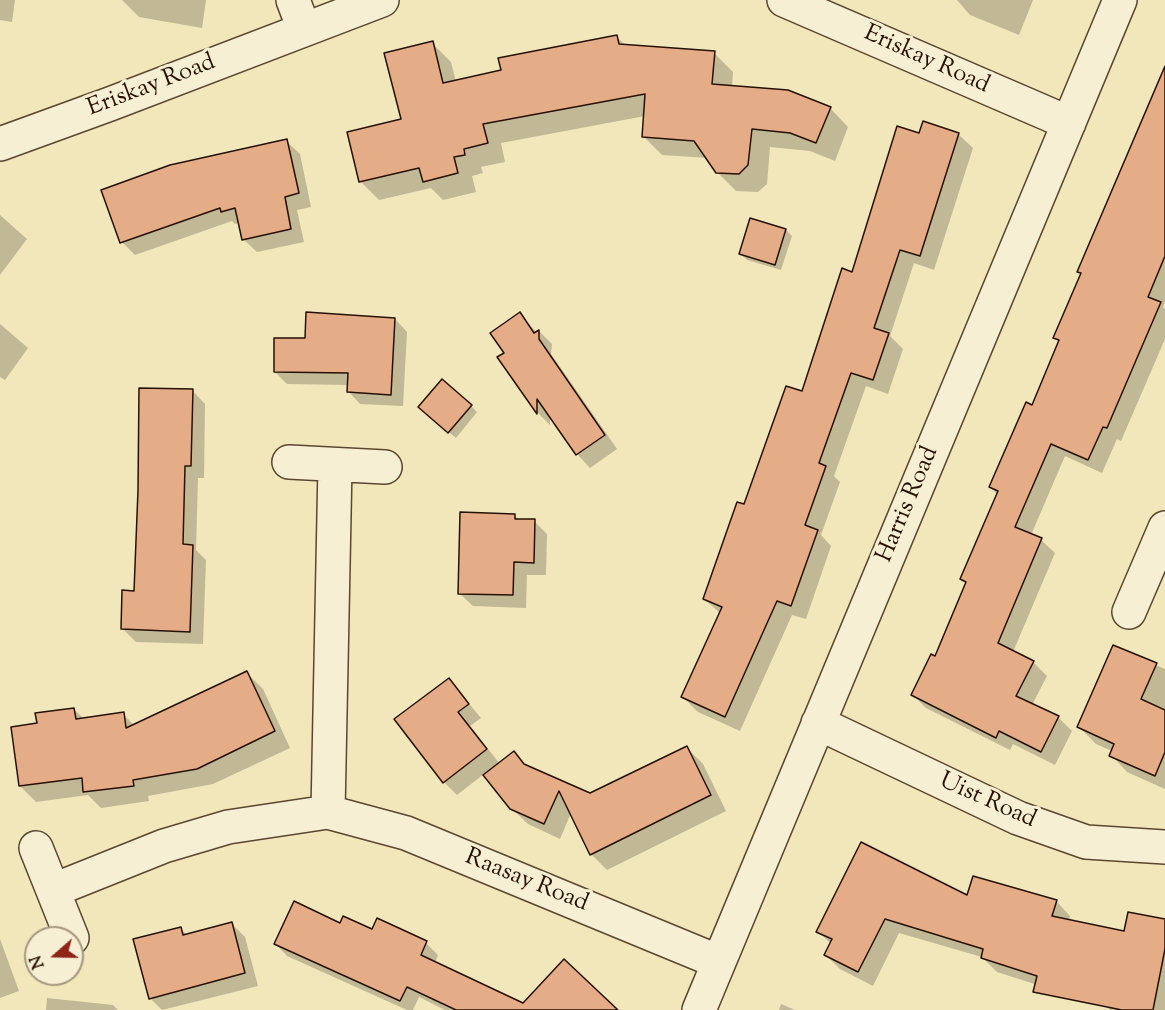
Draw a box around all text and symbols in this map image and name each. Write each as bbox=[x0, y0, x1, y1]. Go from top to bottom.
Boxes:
street label: Eriskay Road bbox=[859, 20, 993, 102]
street label: Eriskay Road bbox=[84, 49, 220, 125]
street label: Harris Road bbox=[872, 443, 946, 567]
street label: Uist Road bbox=[934, 768, 1040, 836]
street label: Raasay Road bbox=[460, 844, 592, 920]
north arrow bbox=[24, 926, 84, 986]
text: N bbox=[26, 952, 51, 972]

